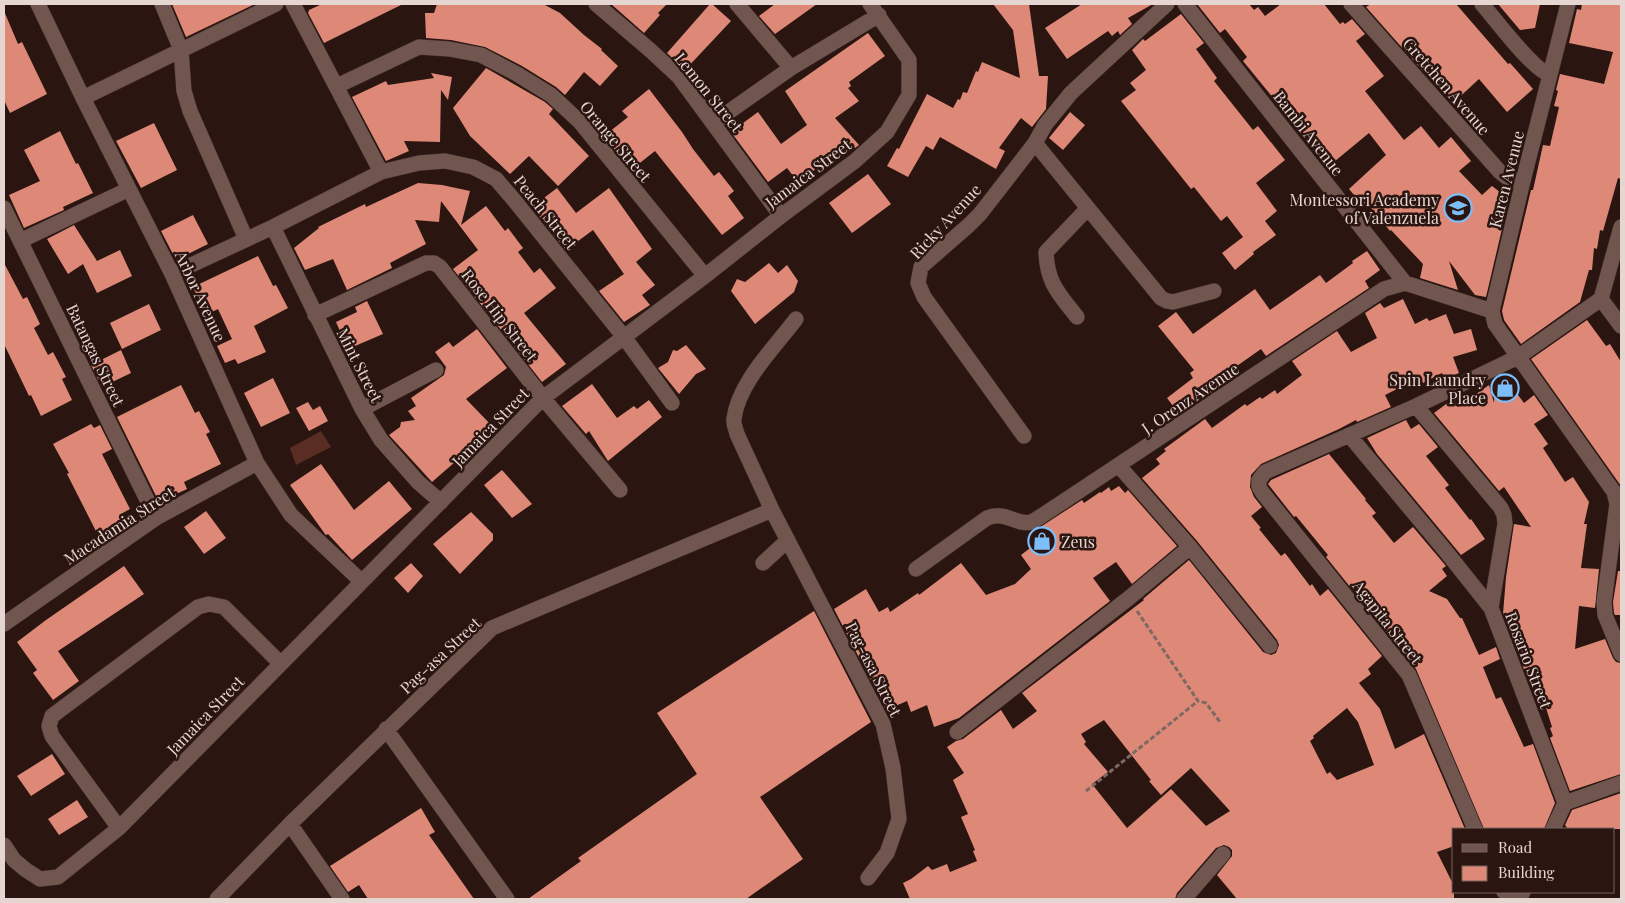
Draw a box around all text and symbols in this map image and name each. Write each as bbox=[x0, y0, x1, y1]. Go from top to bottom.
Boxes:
street label: Gretchen Avenue bbox=[1399, 33, 1495, 139]
street label: Lemon Street bbox=[670, 48, 748, 137]
street label: Bambi Avenue bbox=[1269, 86, 1349, 180]
street label: Orange Street bbox=[576, 96, 656, 186]
street label: Karen Avenue bbox=[1484, 128, 1528, 230]
street label: Jamaica Street bbox=[760, 134, 855, 213]
street label: Peach Street bbox=[510, 171, 582, 254]
street label: Ricky Avenue bbox=[905, 179, 985, 263]
place label: Montessori Academy of Valenzuela bbox=[1290, 189, 1439, 228]
school or university icon: Montessori Academy of Valenzuela bbox=[1443, 193, 1473, 223]
street label: Arbor Avenue bbox=[170, 246, 231, 345]
street label: Rose Hip Street bbox=[457, 265, 543, 366]
street label: Batangas Street bbox=[62, 300, 130, 410]
street label: Mint Street bbox=[332, 324, 388, 406]
street label: J. Orenz Avenue bbox=[1136, 358, 1243, 439]
place label: Spin Laundry Place bbox=[1389, 369, 1486, 408]
shop icon: Spin Laundry Place bbox=[1490, 373, 1520, 403]
street label: Jamaica Street bbox=[446, 383, 533, 472]
street label: Macadamia Street bbox=[59, 481, 179, 569]
shop icon: Zeus bbox=[1027, 526, 1057, 556]
place label: Zeus bbox=[1061, 531, 1095, 552]
street label: Agapita Street bbox=[1348, 575, 1427, 668]
street label: Rosario Street bbox=[1501, 609, 1557, 712]
street label: Pag-asa Street bbox=[395, 612, 485, 698]
street label: Pag-asa Street bbox=[841, 618, 907, 720]
street label: Jamaica Street bbox=[161, 671, 248, 760]
legend bbox=[1452, 828, 1615, 893]
text: Road bbox=[1498, 837, 1532, 857]
text: Building bbox=[1498, 862, 1555, 882]

